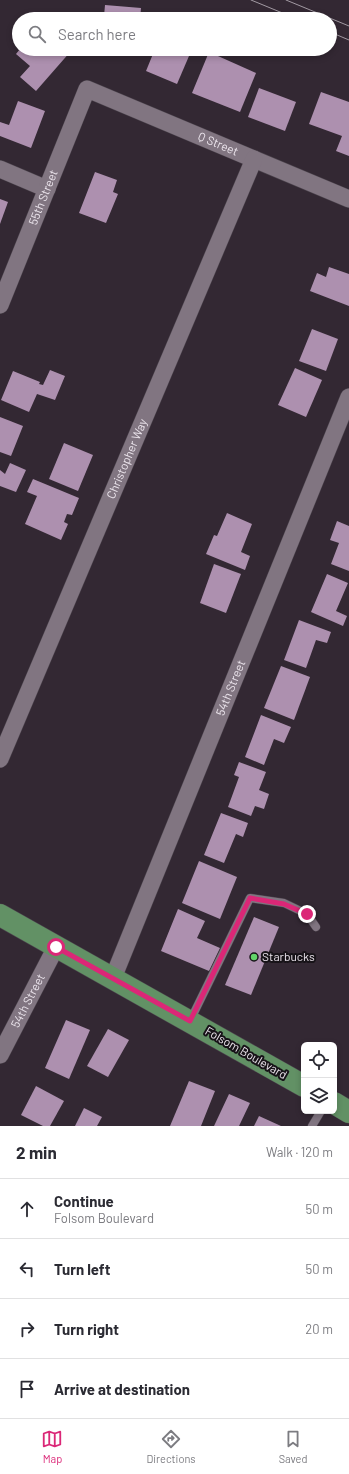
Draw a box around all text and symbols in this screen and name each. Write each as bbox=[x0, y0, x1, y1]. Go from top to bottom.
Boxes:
search box bbox=[12, 12, 337, 56]
icon: search bbox=[26, 23, 48, 45]
text: Search here bbox=[58, 25, 136, 43]
street label: Q Street bbox=[196, 128, 241, 158]
street label: 55th Street bbox=[25, 167, 60, 227]
street label: Christopher Way bbox=[103, 416, 149, 500]
street label: 54th Street bbox=[212, 658, 247, 718]
route end bbox=[298, 905, 316, 923]
route start bbox=[47, 938, 65, 956]
place label: Starbucks bbox=[262, 949, 315, 963]
marker: Starbucks bbox=[249, 952, 259, 962]
street label: 54th Street bbox=[7, 971, 47, 1030]
street label: Folsom Boulevard bbox=[203, 1023, 290, 1081]
map controls bbox=[301, 1042, 337, 1114]
button: locate bbox=[301, 1042, 337, 1078]
button: layers bbox=[301, 1078, 337, 1114]
text: 2 min bbox=[16, 1142, 57, 1162]
text: Walk · 120 m bbox=[266, 1144, 333, 1160]
text: Continue bbox=[54, 1192, 114, 1210]
icon: ahead bbox=[16, 1198, 38, 1220]
text: 50 m bbox=[306, 1201, 333, 1217]
text: Folsom Boulevard bbox=[54, 1210, 154, 1226]
icon: left bbox=[16, 1258, 38, 1280]
text: Turn left bbox=[54, 1260, 110, 1278]
text: 50 m bbox=[306, 1261, 333, 1277]
icon: right bbox=[16, 1318, 38, 1340]
text: Turn right bbox=[54, 1320, 119, 1338]
text: 20 m bbox=[305, 1321, 333, 1337]
icon: arrive bbox=[16, 1378, 38, 1400]
text: Arrive at destination bbox=[54, 1380, 190, 1398]
tab: Map bbox=[41, 1428, 63, 1465]
tab: Directions bbox=[146, 1428, 196, 1465]
tab: Saved bbox=[279, 1428, 308, 1465]

